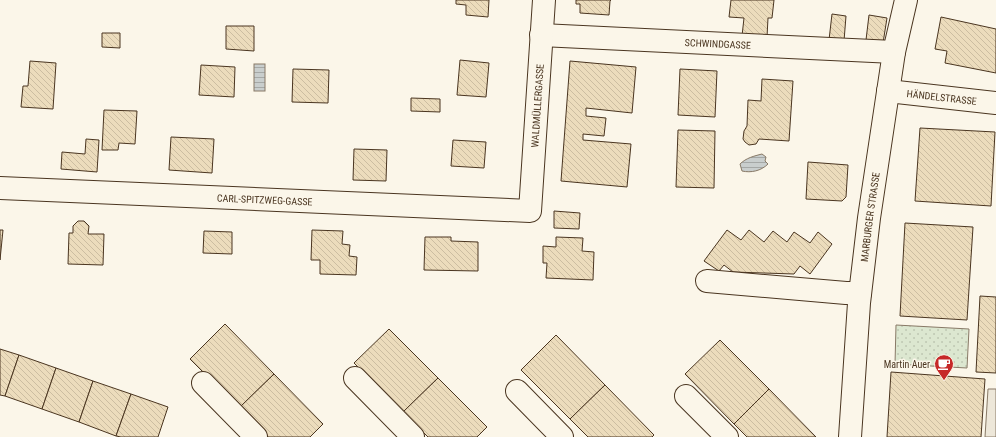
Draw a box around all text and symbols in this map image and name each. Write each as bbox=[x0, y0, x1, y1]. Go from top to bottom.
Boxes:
street label: SCHWINDGASSE bbox=[684, 37, 751, 51]
street label: WALDMÜLLERGASSE bbox=[529, 64, 546, 148]
street label: HÄNDELSTRASSE bbox=[906, 88, 977, 107]
street label: MARBURGER STRASSE bbox=[859, 171, 882, 263]
street label: CARL-SPITZWEG-GASSE bbox=[217, 192, 313, 208]
cafe icon: Martin Auer bbox=[933, 353, 955, 381]
place label: Martin Auer bbox=[884, 359, 930, 370]

